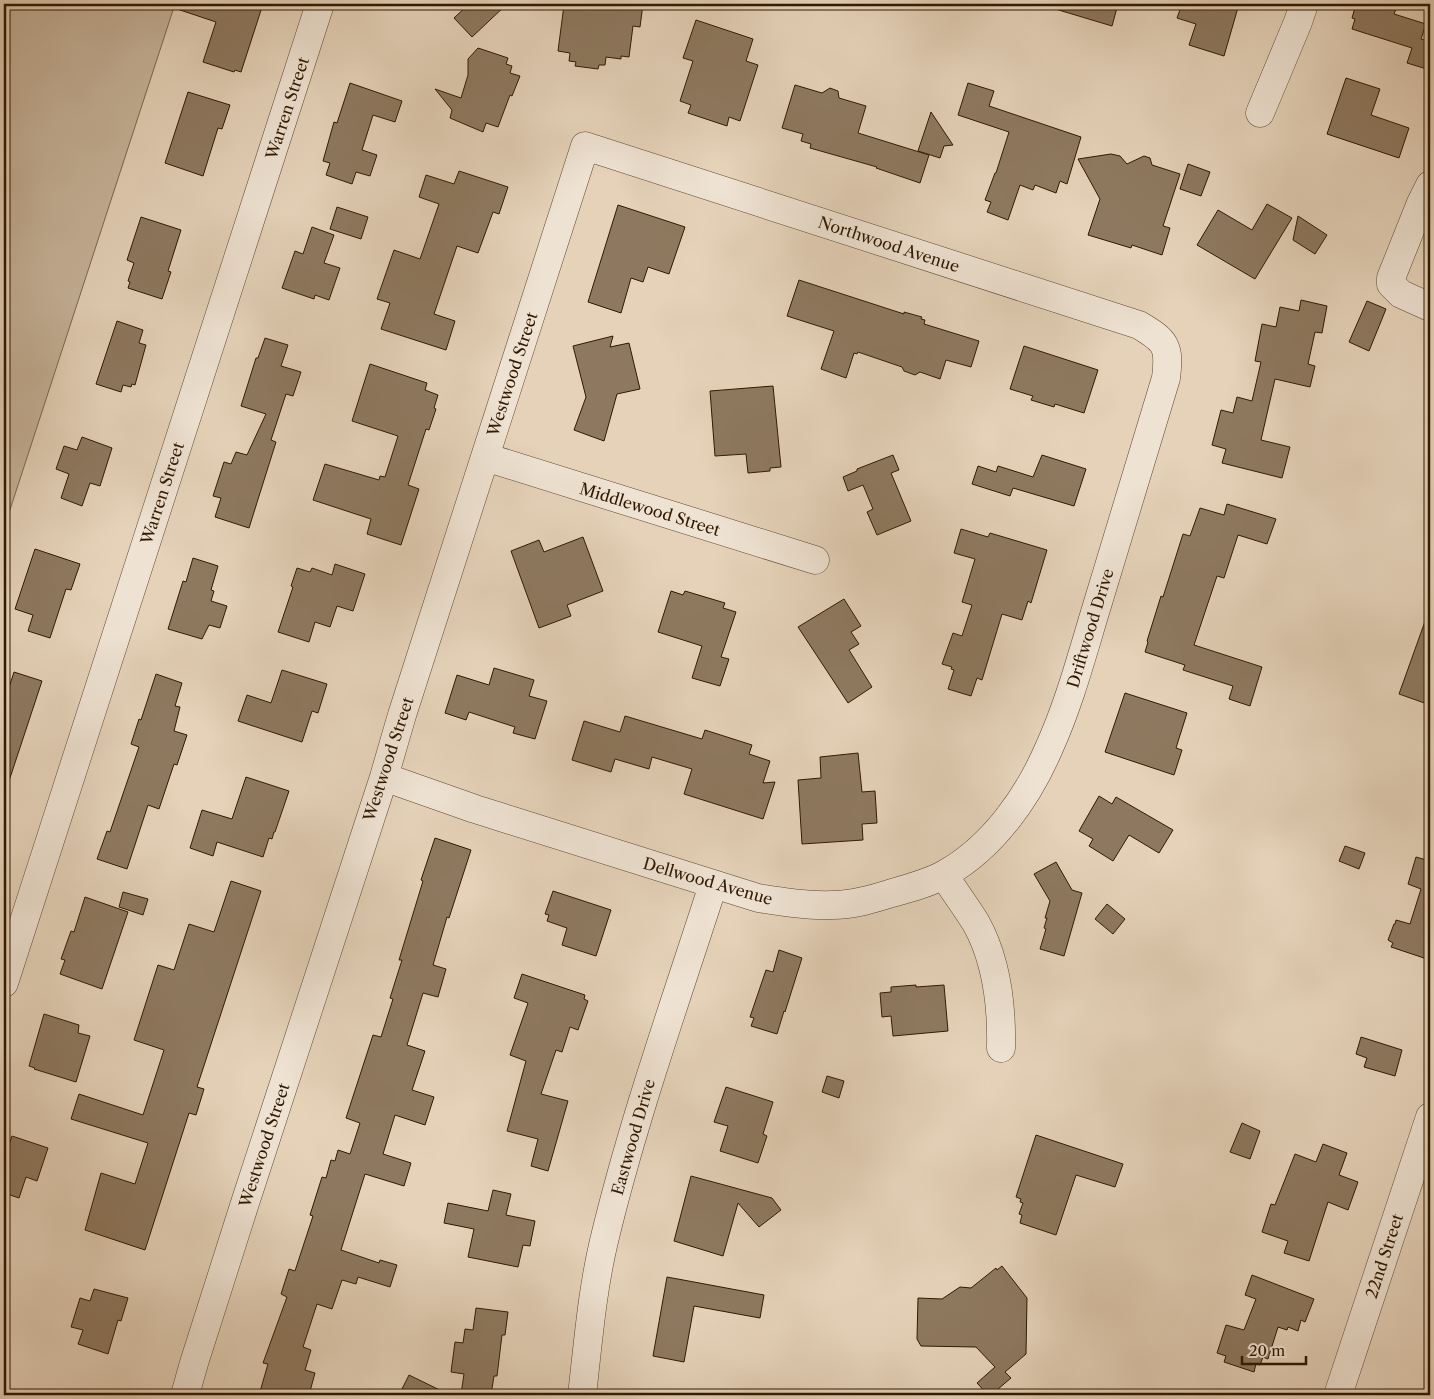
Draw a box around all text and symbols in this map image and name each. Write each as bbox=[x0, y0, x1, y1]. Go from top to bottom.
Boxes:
street label: Warren Street bbox=[261, 54, 313, 163]
street label: Northwood Avenue bbox=[816, 212, 962, 276]
street label: Westwood Street bbox=[482, 309, 542, 440]
street label: Warren Street bbox=[136, 439, 188, 548]
street label: Middlewood Street bbox=[577, 478, 723, 540]
street label: Driftwood Drive bbox=[1062, 566, 1118, 690]
street label: Westwood Street bbox=[358, 694, 418, 825]
street label: Dellwood Avenue bbox=[641, 853, 775, 909]
street label: Eastwood Drive bbox=[607, 1077, 659, 1197]
street label: Westwood Street bbox=[234, 1080, 294, 1211]
street label: 22nd Street bbox=[1361, 1211, 1407, 1301]
scale bar bbox=[1242, 1334, 1305, 1366]
text: 20 m bbox=[1249, 1341, 1285, 1360]

